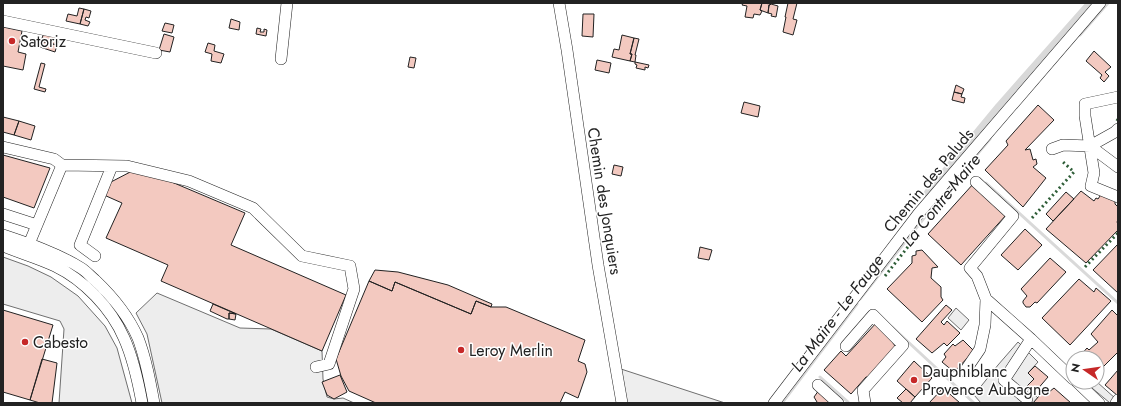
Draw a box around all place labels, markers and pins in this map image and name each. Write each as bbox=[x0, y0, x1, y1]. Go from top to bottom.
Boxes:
place label: Satoriz bbox=[20, 30, 67, 53]
marker: Satoriz bbox=[7, 36, 17, 46]
place label: Cabesto bbox=[33, 331, 88, 354]
marker: Cabesto bbox=[20, 337, 30, 347]
place label: Leroy Merlin bbox=[469, 339, 553, 362]
marker: Leroy Merlin bbox=[456, 345, 466, 355]
place label: Dauphiblanc Provence Aubagne bbox=[922, 360, 1050, 401]
marker: Dauphiblanc Provence Aubagne bbox=[909, 375, 919, 385]

